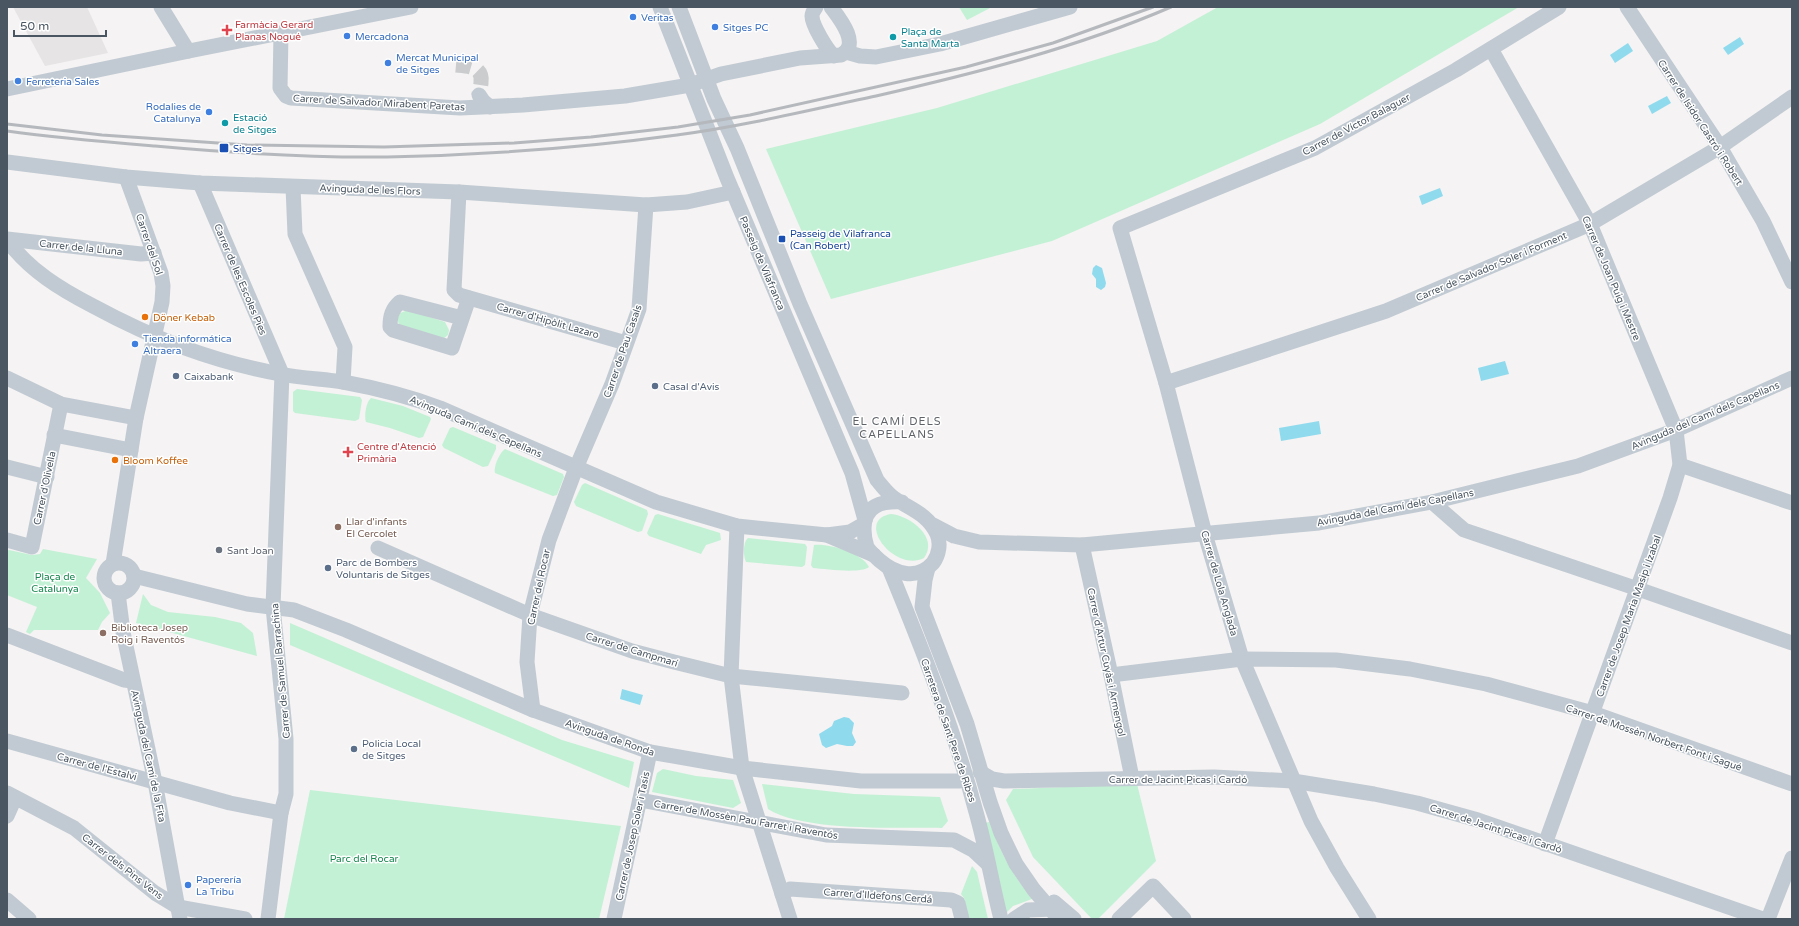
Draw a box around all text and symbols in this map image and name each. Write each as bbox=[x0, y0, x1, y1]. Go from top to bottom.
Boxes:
scale bar bbox=[14, 12, 106, 38]
marker: Veritas bbox=[628, 12, 638, 22]
place label: Veritas bbox=[641, 12, 674, 24]
text: 50 m bbox=[20, 19, 49, 33]
place label: Farmàcia Gerard Planas Nogué bbox=[235, 19, 313, 43]
marker: Sitges PC bbox=[710, 22, 720, 32]
place label: Sitges PC bbox=[723, 22, 768, 34]
marker: Farmàcia Gerard Planas Nogué bbox=[222, 25, 232, 35]
place label: Plaça de Santa Marta bbox=[901, 26, 959, 50]
marker: Mercadona bbox=[342, 31, 352, 41]
place label: Mercadona bbox=[355, 31, 409, 43]
marker: Plaça de Santa Marta bbox=[888, 32, 898, 42]
place label: Mercat Municipal de Sitges bbox=[396, 52, 479, 76]
marker: Mercat Municipal de Sitges bbox=[383, 58, 393, 68]
street label: Carrer de Isidor Castró i Robert bbox=[1655, 58, 1745, 188]
marker: Ferreteria Sales bbox=[13, 76, 23, 86]
place label: Ferreteria Sales bbox=[26, 76, 99, 88]
street label: Carrer de Víctor Balaguer bbox=[1301, 91, 1413, 158]
street label: Carrer de Salvador Mirabent Paretas bbox=[293, 93, 465, 114]
place label: Rodalies de Catalunya bbox=[146, 101, 201, 125]
marker: Rodalies de Catalunya bbox=[204, 107, 214, 117]
place label: Estació de Sitges bbox=[233, 112, 277, 136]
marker: Estació de Sitges bbox=[220, 118, 230, 128]
marker: Sitges bbox=[218, 142, 230, 154]
place label: Sitges bbox=[233, 143, 262, 155]
street label: Avinguda de les Flors bbox=[319, 182, 421, 198]
street label: Carrer del Sol bbox=[133, 212, 165, 277]
street label: Carrer de Joan Puig i Mestre bbox=[1579, 214, 1643, 343]
street label: Passeig de Vilafranca bbox=[737, 215, 787, 312]
street label: Carrer de les Escoles Pies bbox=[211, 222, 269, 337]
place label: Passeig de Vilafranca (Can Robert) bbox=[790, 228, 891, 252]
street label: Carrer de Salvador Soler i Forment bbox=[1414, 230, 1569, 304]
marker: Passeig de Vilafranca (Can Robert) bbox=[777, 234, 787, 244]
street label: Carrer de la Lluna bbox=[39, 238, 123, 258]
street label: Carrer d'Hipòlit Lazaro bbox=[495, 301, 600, 341]
street label: Carrer de Pau Casals bbox=[601, 303, 645, 399]
marker: Döner Kebab bbox=[140, 312, 150, 322]
place label: Döner Kebab bbox=[153, 312, 215, 324]
place label: Tienda informática Altraera bbox=[143, 333, 232, 357]
marker: Tienda informática Altraera bbox=[130, 339, 140, 349]
marker: Caixabank bbox=[171, 371, 181, 381]
place label: Caixabank bbox=[184, 371, 234, 383]
street label: Avinguda del Camí dels Capellans bbox=[1630, 379, 1781, 453]
marker: Casal d'Avis bbox=[650, 381, 660, 391]
place label: Casal d'Avis bbox=[663, 381, 719, 393]
street label: Avinguda Camí dels Capellans bbox=[408, 394, 544, 460]
district label: EL CAMÍ DELS CAPELLANS bbox=[852, 414, 942, 441]
place label: Centre d'Atenció Primària bbox=[357, 441, 436, 465]
marker: Centre d'Atenció Primària bbox=[342, 446, 354, 458]
street label: Carrer d'Olivella bbox=[31, 450, 59, 526]
marker: Bloom Koffee bbox=[110, 455, 120, 465]
place label: Bloom Koffee bbox=[123, 455, 188, 467]
street label: Avinguda del Camí dels Capellans bbox=[1316, 487, 1475, 529]
place label: Llar d'infants El Cercolet bbox=[346, 516, 407, 540]
marker: Llar d'infants El Cercolet bbox=[333, 522, 343, 532]
street label: Carrer de Lola Anglada bbox=[1198, 529, 1240, 637]
street label: Carrer de Josep Maria Masip i Izabal bbox=[1594, 534, 1664, 699]
marker: Sant Joan bbox=[214, 545, 224, 555]
place label: Sant Joan bbox=[227, 545, 274, 557]
street label: Carrer del Rocar bbox=[525, 548, 553, 626]
place label: Parc de Bombers Voluntaris de Sitges bbox=[336, 557, 430, 581]
marker: Parc de Bombers Voluntaris de Sitges bbox=[323, 563, 333, 573]
park label: Plaça de Catalunya bbox=[31, 571, 79, 595]
street label: Carrer d'Artur Cuyàs i Armengol bbox=[1084, 587, 1128, 738]
street label: Carrer de Samuel Barrachina bbox=[269, 603, 293, 739]
place label: Biblioteca Josep Roig i Raventós bbox=[111, 622, 188, 646]
marker: Biblioteca Josep Roig i Raventós bbox=[98, 628, 108, 638]
street label: Carrer de Campmarí bbox=[584, 630, 680, 670]
street label: Carretera de Sant Pere de Ribes bbox=[918, 657, 978, 804]
street label: Avinguda del Camí de la Fita bbox=[128, 689, 168, 823]
street label: Carrer de Mossèn Norbert Font i Sagué bbox=[1564, 702, 1744, 774]
street label: Avinguda de Ronda bbox=[563, 717, 656, 759]
place label: Policia Local de Sitges bbox=[362, 738, 421, 762]
marker: Policia Local de Sitges bbox=[349, 744, 359, 754]
street label: Carrer de l'Estalvi bbox=[55, 751, 138, 783]
street label: Carrer de Josep Soler i Tasis bbox=[613, 770, 653, 902]
street label: Carrer de Jacint Picas i Cardó bbox=[1109, 774, 1247, 786]
street label: Carrer de Mossèn Pau Farret i Raventós bbox=[653, 798, 839, 842]
street label: Carrer de Jacint Picas i Cardó bbox=[1428, 802, 1563, 856]
street label: Carrer dels Pins Vens bbox=[79, 831, 165, 902]
park label: Parc del Rocar bbox=[330, 853, 399, 865]
place label: Paperería La Tribu bbox=[196, 874, 241, 898]
marker: Paperería La Tribu bbox=[183, 880, 193, 890]
street label: Carrer d'Ildefons Cerdá bbox=[823, 886, 933, 906]

